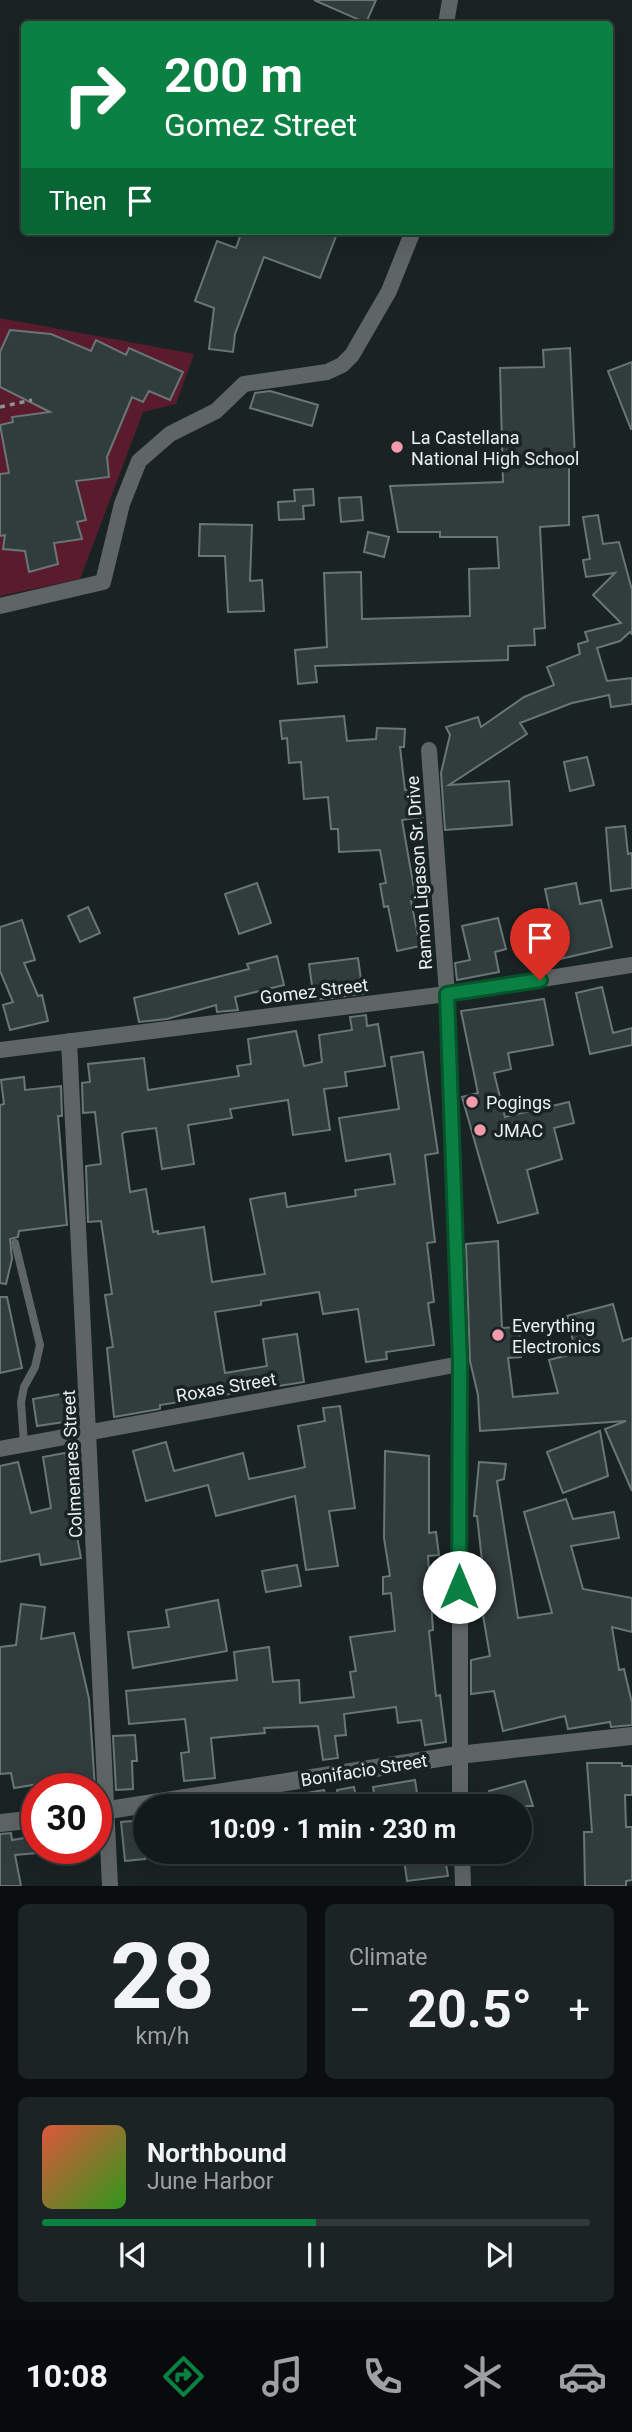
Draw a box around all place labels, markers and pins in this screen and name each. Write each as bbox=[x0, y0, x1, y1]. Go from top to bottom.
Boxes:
place label: La Castellana National High School bbox=[411, 427, 579, 469]
marker: La Castellana National High School bbox=[389, 439, 405, 455]
pin bbox=[510, 908, 570, 980]
place label: Pogings bbox=[486, 1092, 551, 1113]
marker: Pogings bbox=[464, 1094, 480, 1110]
place label: JMAC bbox=[494, 1120, 543, 1141]
marker: JMAC bbox=[472, 1122, 488, 1138]
place label: Everything Electronics bbox=[512, 1315, 601, 1357]
marker: Everything Electronics bbox=[490, 1327, 506, 1343]

